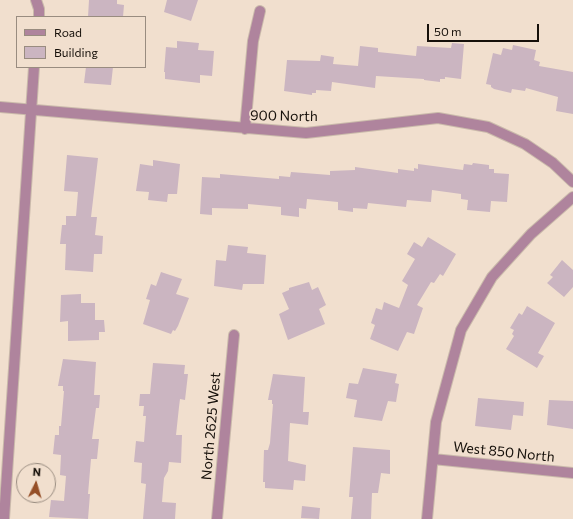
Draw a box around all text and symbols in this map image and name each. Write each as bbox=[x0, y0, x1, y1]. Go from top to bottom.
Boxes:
legend bbox=[16, 16, 146, 68]
scale bar bbox=[429, 16, 541, 42]
text: 50 m bbox=[434, 24, 462, 38]
text: Road bbox=[54, 25, 82, 39]
text: Building bbox=[54, 45, 98, 59]
street label: 900 North bbox=[250, 107, 318, 125]
street label: North 2625 West bbox=[198, 371, 224, 481]
street label: West 850 North bbox=[452, 438, 556, 466]
north arrow bbox=[16, 463, 56, 503]
text: N bbox=[32, 465, 42, 478]

